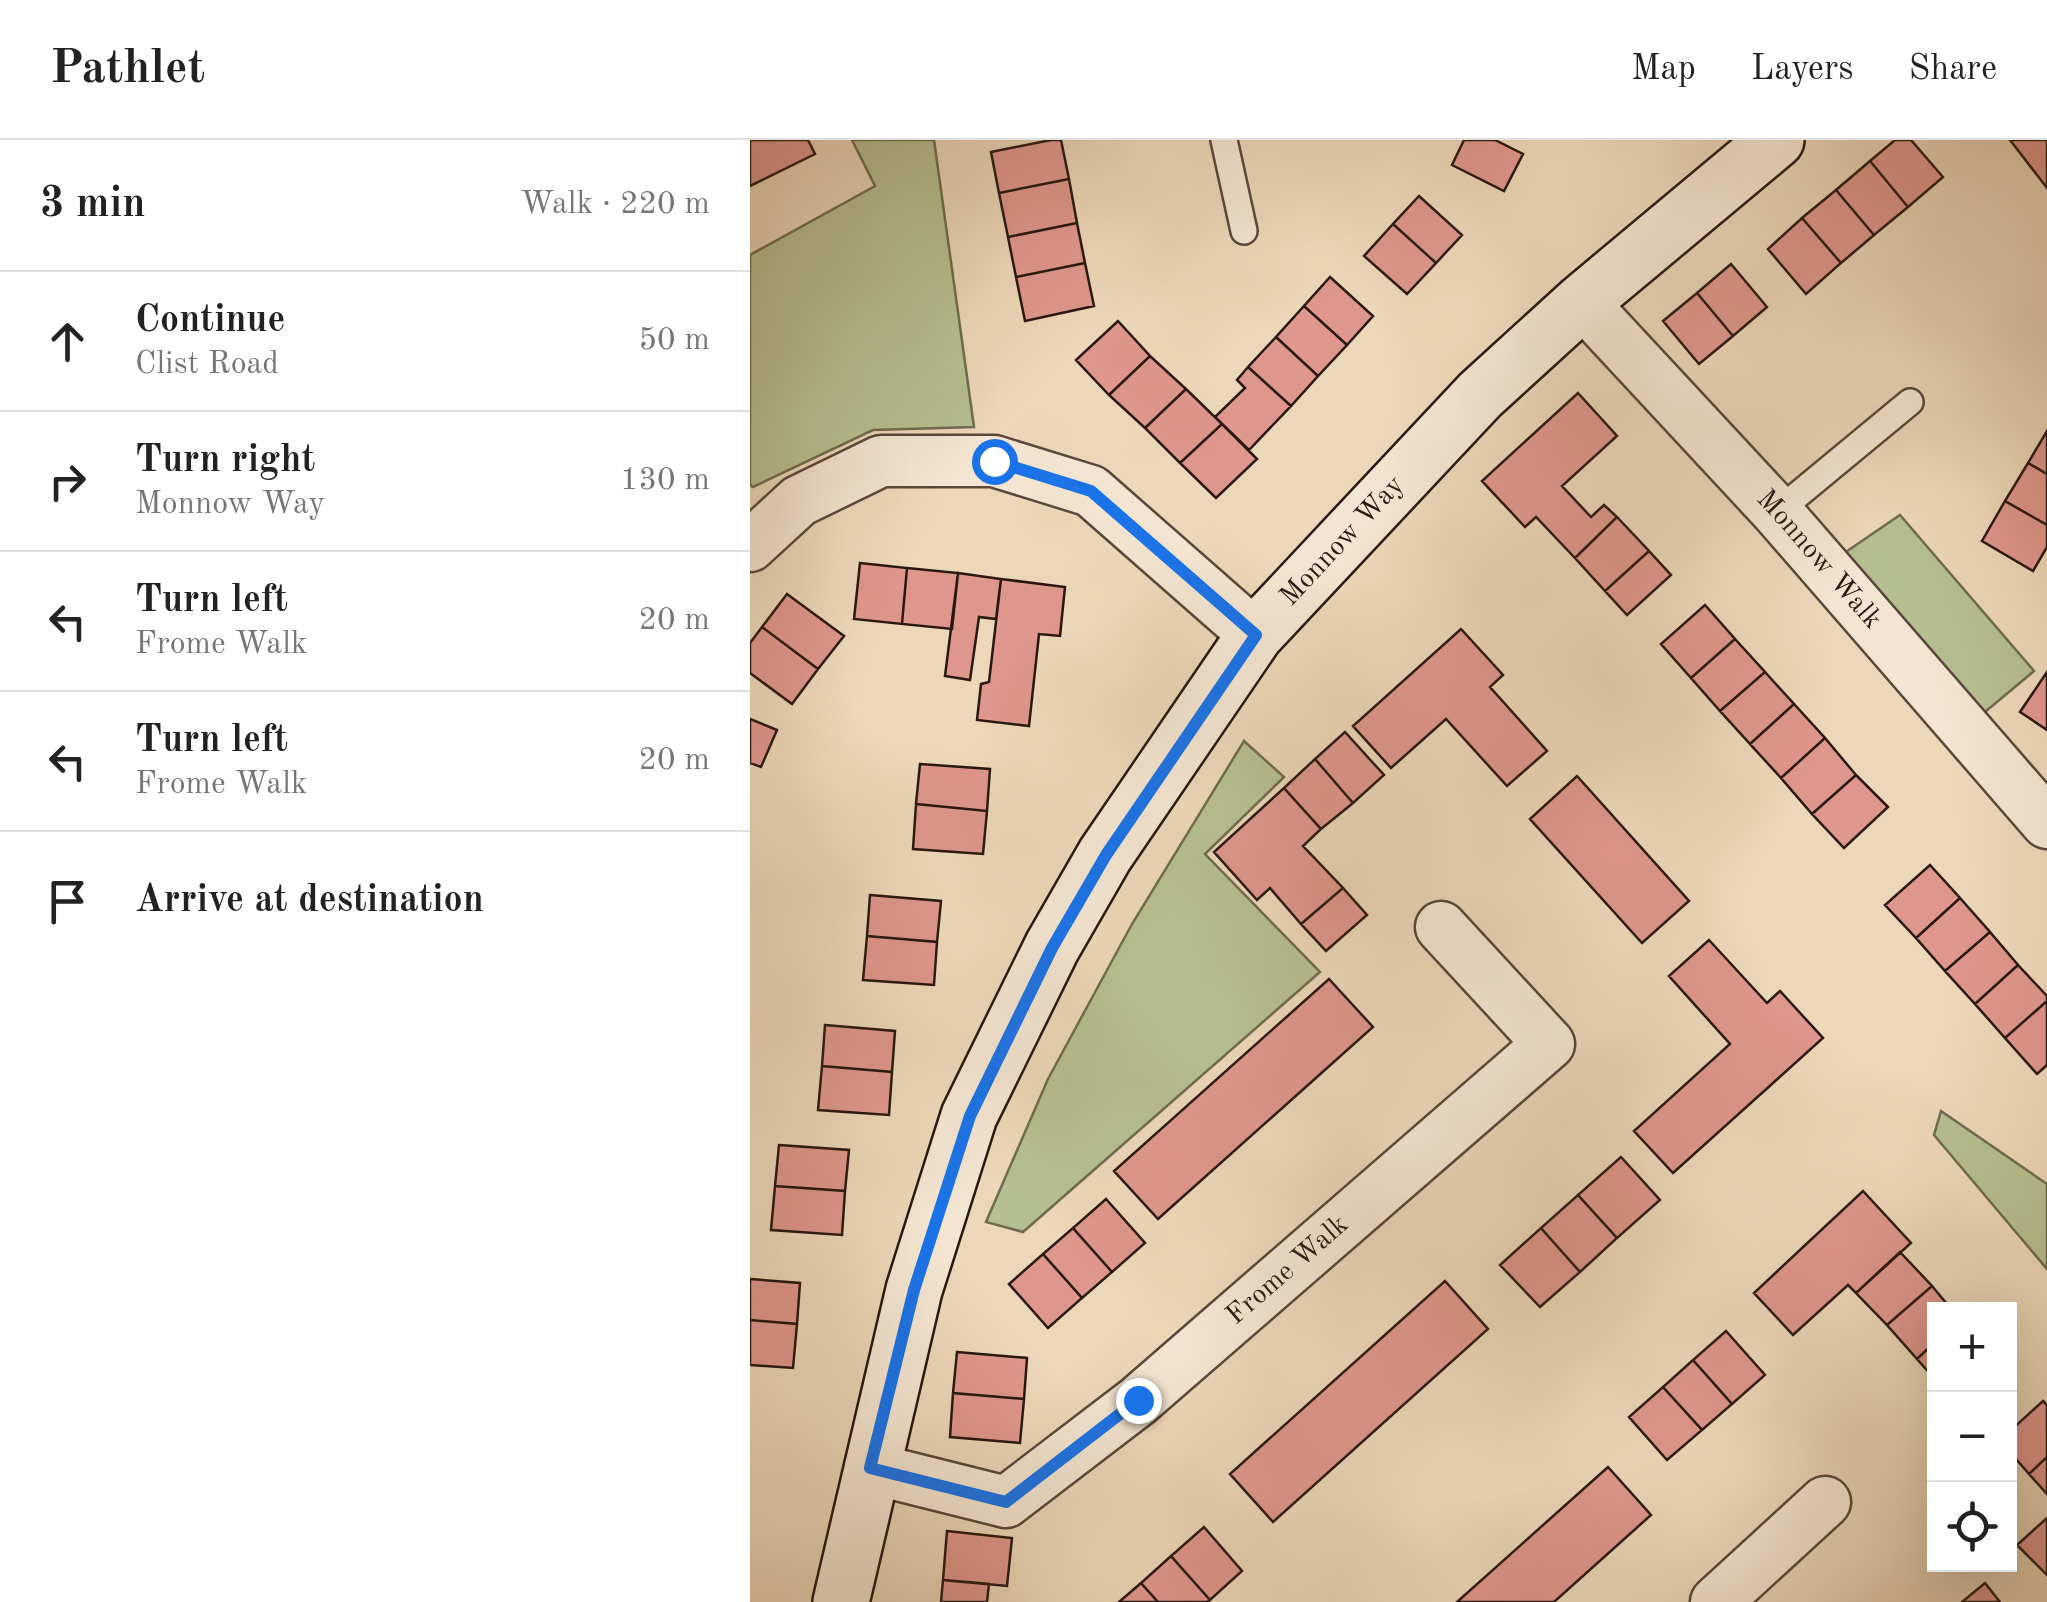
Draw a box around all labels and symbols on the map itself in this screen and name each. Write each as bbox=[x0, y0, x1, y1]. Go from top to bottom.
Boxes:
route start bbox=[972, 439, 1018, 485]
street label: Monnow Way bbox=[1276, 471, 1410, 612]
street label: Monnow Walk bbox=[1751, 485, 1886, 635]
street label: Frome Walk bbox=[1222, 1211, 1354, 1331]
route end bbox=[1116, 1378, 1162, 1424]

